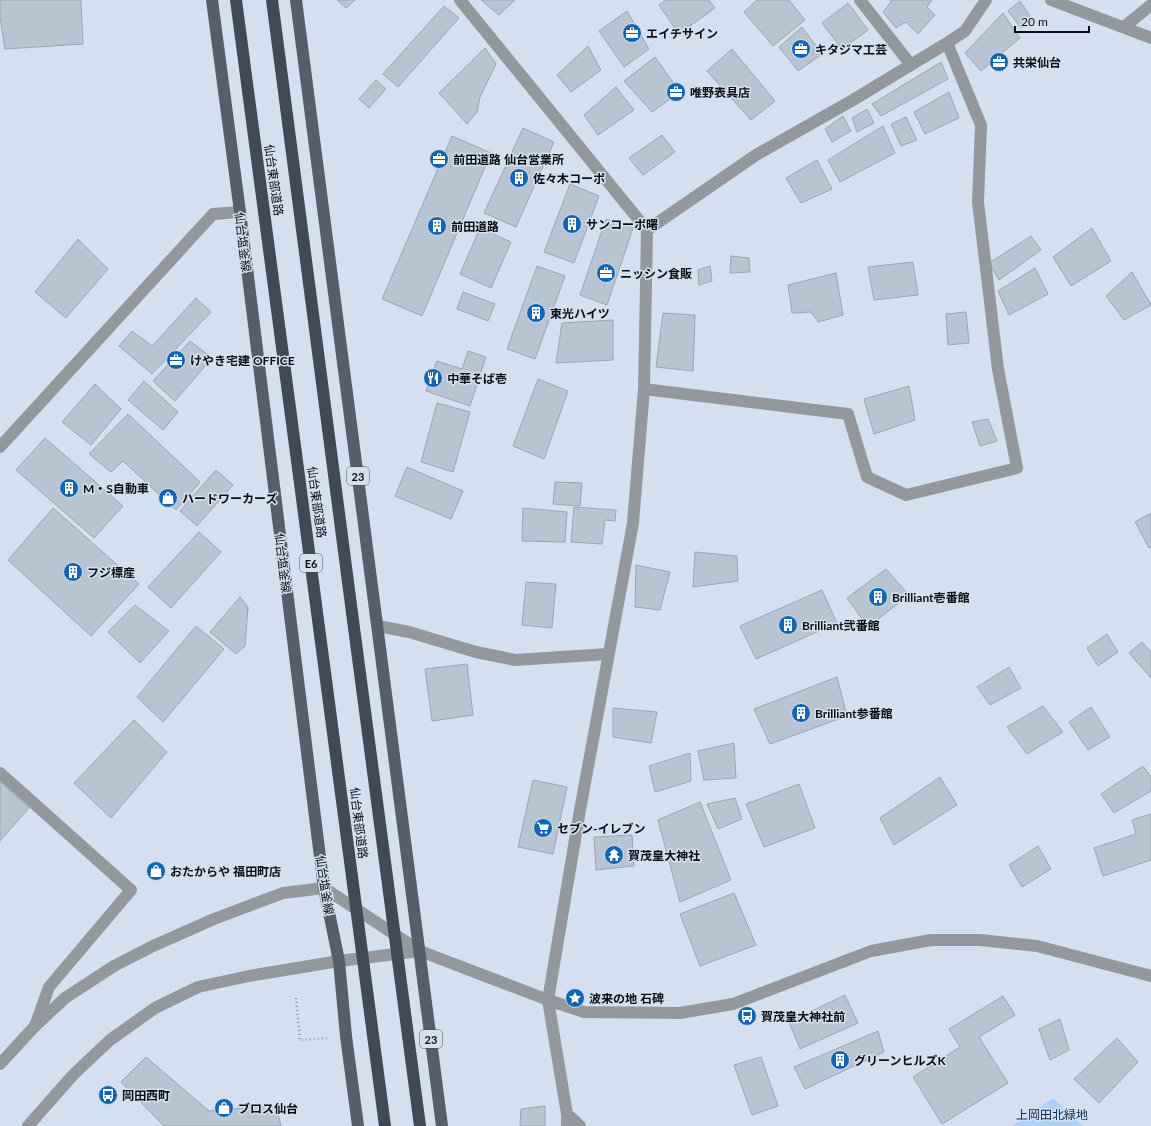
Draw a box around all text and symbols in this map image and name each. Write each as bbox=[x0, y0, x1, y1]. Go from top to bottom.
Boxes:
scale bar bbox=[1015, 8, 1089, 34]
text: 20 m bbox=[1021, 14, 1048, 29]
office icon: エイチサイン bbox=[621, 22, 643, 44]
place label: エイチサイン bbox=[646, 26, 718, 41]
office icon: キタジマ工芸 bbox=[790, 38, 812, 60]
place label: キタジマ工芸 bbox=[815, 42, 887, 57]
office icon: 共栄仙台 bbox=[988, 51, 1010, 73]
place label: 共栄仙台 bbox=[1013, 55, 1061, 70]
office icon: 唯野表具店 bbox=[665, 81, 687, 103]
place label: 唯野表具店 bbox=[690, 85, 750, 100]
street label: 仙台東部道路 bbox=[262, 143, 286, 217]
office icon: 前田道路 仙台営業所 bbox=[428, 148, 450, 170]
place label: 前田道路 仙台営業所 bbox=[453, 152, 564, 167]
building icon: 佐々木コーポ bbox=[508, 167, 530, 189]
place label: 佐々木コーポ bbox=[533, 171, 605, 186]
street label: 仙台塩釜線 bbox=[232, 211, 254, 273]
building icon: サンコーポ曙 bbox=[561, 213, 583, 235]
building icon: 前田道路 bbox=[426, 215, 448, 237]
place label: サンコーポ曙 bbox=[586, 217, 658, 232]
place label: 前田道路 bbox=[451, 219, 499, 234]
office icon: ニッシン食販 bbox=[595, 262, 617, 284]
place label: ニッシン食販 bbox=[620, 266, 692, 281]
building icon: 東光ハイツ bbox=[525, 302, 547, 324]
place label: 東光ハイツ bbox=[550, 306, 610, 321]
office icon: けやき宅建 OFFICE bbox=[165, 349, 187, 371]
place label: けやき宅建 OFFICE bbox=[190, 353, 295, 368]
restaurant icon: 中華そば壱 bbox=[422, 367, 444, 389]
place label: 中華そば壱 bbox=[447, 371, 507, 386]
street label: 仙台東部道路 bbox=[305, 465, 329, 539]
road number: 23 bbox=[347, 467, 369, 485]
building icon: M・S自動車 bbox=[58, 477, 80, 499]
place label: M・S自動車 bbox=[83, 481, 149, 496]
shop icon: ハードワーカーズ bbox=[157, 487, 179, 509]
place label: ハードワーカーズ bbox=[182, 491, 277, 506]
street label: 仙台塩釜線 bbox=[272, 532, 294, 594]
road number: E6 bbox=[300, 554, 322, 572]
building icon: フジ標産 bbox=[62, 561, 84, 583]
place label: フジ標産 bbox=[87, 565, 135, 580]
building icon: Brilliant壱番館 bbox=[867, 586, 889, 608]
place label: Brilliant壱番館 bbox=[892, 590, 970, 605]
building icon: Brilliant弐番館 bbox=[777, 614, 799, 636]
place label: Brilliant弐番館 bbox=[802, 618, 880, 633]
building icon: Brilliant参番館 bbox=[790, 702, 812, 724]
place label: Brilliant参番館 bbox=[815, 706, 893, 721]
street label: 仙台東部道路 bbox=[347, 786, 371, 860]
supermarket icon: セブン-イレブン bbox=[532, 817, 554, 839]
place label: セブン-イレブン bbox=[557, 821, 645, 836]
temple icon: 賀茂皇大神社 bbox=[603, 844, 625, 866]
place label: 賀茂皇大神社 bbox=[628, 848, 700, 863]
street label: 仙台塩釜線 bbox=[313, 854, 337, 916]
shop icon: おたからや 福田町店 bbox=[145, 860, 167, 882]
place label: おたからや 福田町店 bbox=[170, 864, 281, 879]
place icon: 波来の地 石碑 bbox=[564, 987, 586, 1009]
place label: 波来の地 石碑 bbox=[589, 991, 664, 1006]
bus stop icon: 賀茂皇大神社前 bbox=[736, 1005, 758, 1027]
place label: 賀茂皇大神社前 bbox=[761, 1009, 845, 1024]
road number: 23 bbox=[420, 1030, 442, 1048]
building icon: グリーンヒルズK bbox=[829, 1049, 851, 1071]
place label: グリーンヒルズK bbox=[854, 1053, 946, 1068]
bus stop icon: 岡田西町 bbox=[97, 1084, 119, 1106]
place label: 岡田西町 bbox=[122, 1088, 170, 1103]
shop icon: ブロス仙台 bbox=[213, 1097, 235, 1119]
place label: ブロス仙台 bbox=[238, 1101, 298, 1116]
park label: 上岡田北緑地 bbox=[1016, 1107, 1088, 1122]

